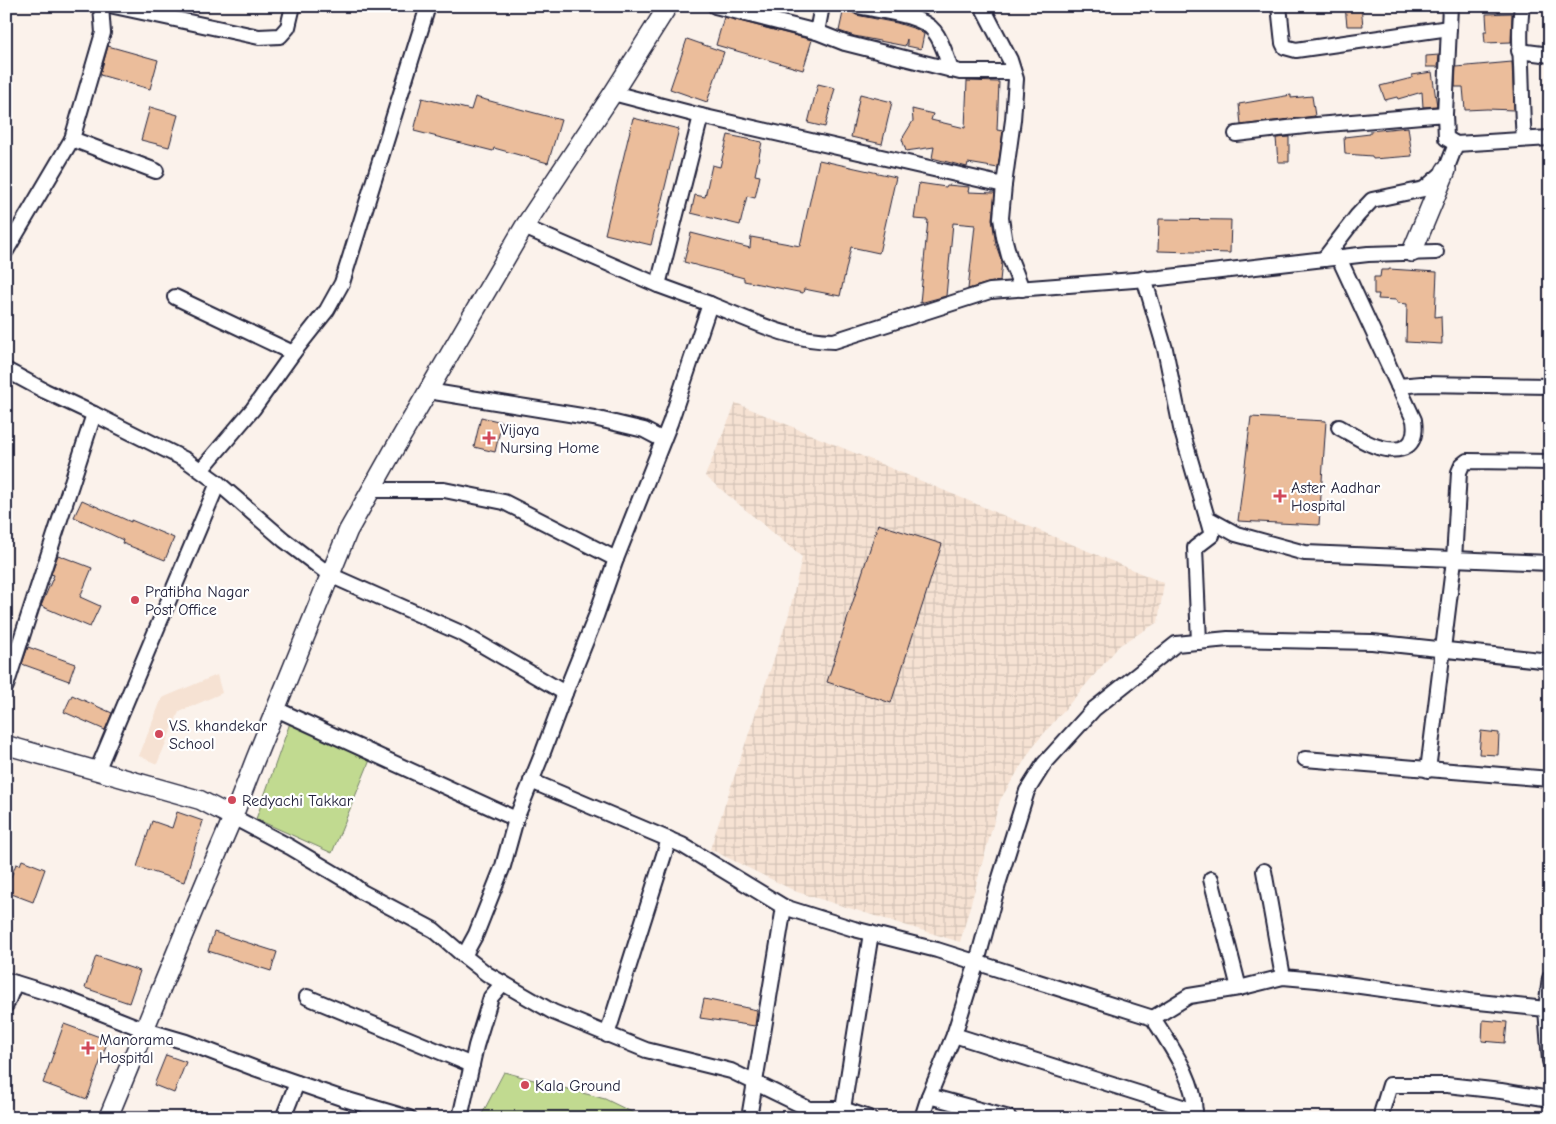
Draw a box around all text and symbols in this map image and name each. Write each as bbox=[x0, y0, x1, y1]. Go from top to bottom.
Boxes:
place label: Vijaya Nursing Home bbox=[500, 421, 599, 457]
marker: Vijaya Nursing Home bbox=[482, 431, 496, 445]
place label: Aster Aadhar Hospital bbox=[1291, 479, 1381, 515]
marker: Aster Aadhar Hospital bbox=[1273, 489, 1287, 503]
place label: Pratibha Nagar Post Office bbox=[145, 583, 250, 619]
marker: Pratibha Nagar Post Office bbox=[129, 594, 141, 606]
place label: V.S. khandekar School bbox=[169, 717, 268, 753]
marker: V.S. khandekar School bbox=[153, 728, 165, 740]
place label: Redyachi Takkar bbox=[242, 792, 354, 810]
marker: Redyachi Takkar bbox=[226, 794, 238, 806]
place label: Manorama Hospital bbox=[99, 1031, 174, 1067]
marker: Manorama Hospital bbox=[81, 1041, 95, 1055]
place label: Kala Ground bbox=[535, 1077, 621, 1095]
marker: Kala Ground bbox=[519, 1079, 531, 1091]

